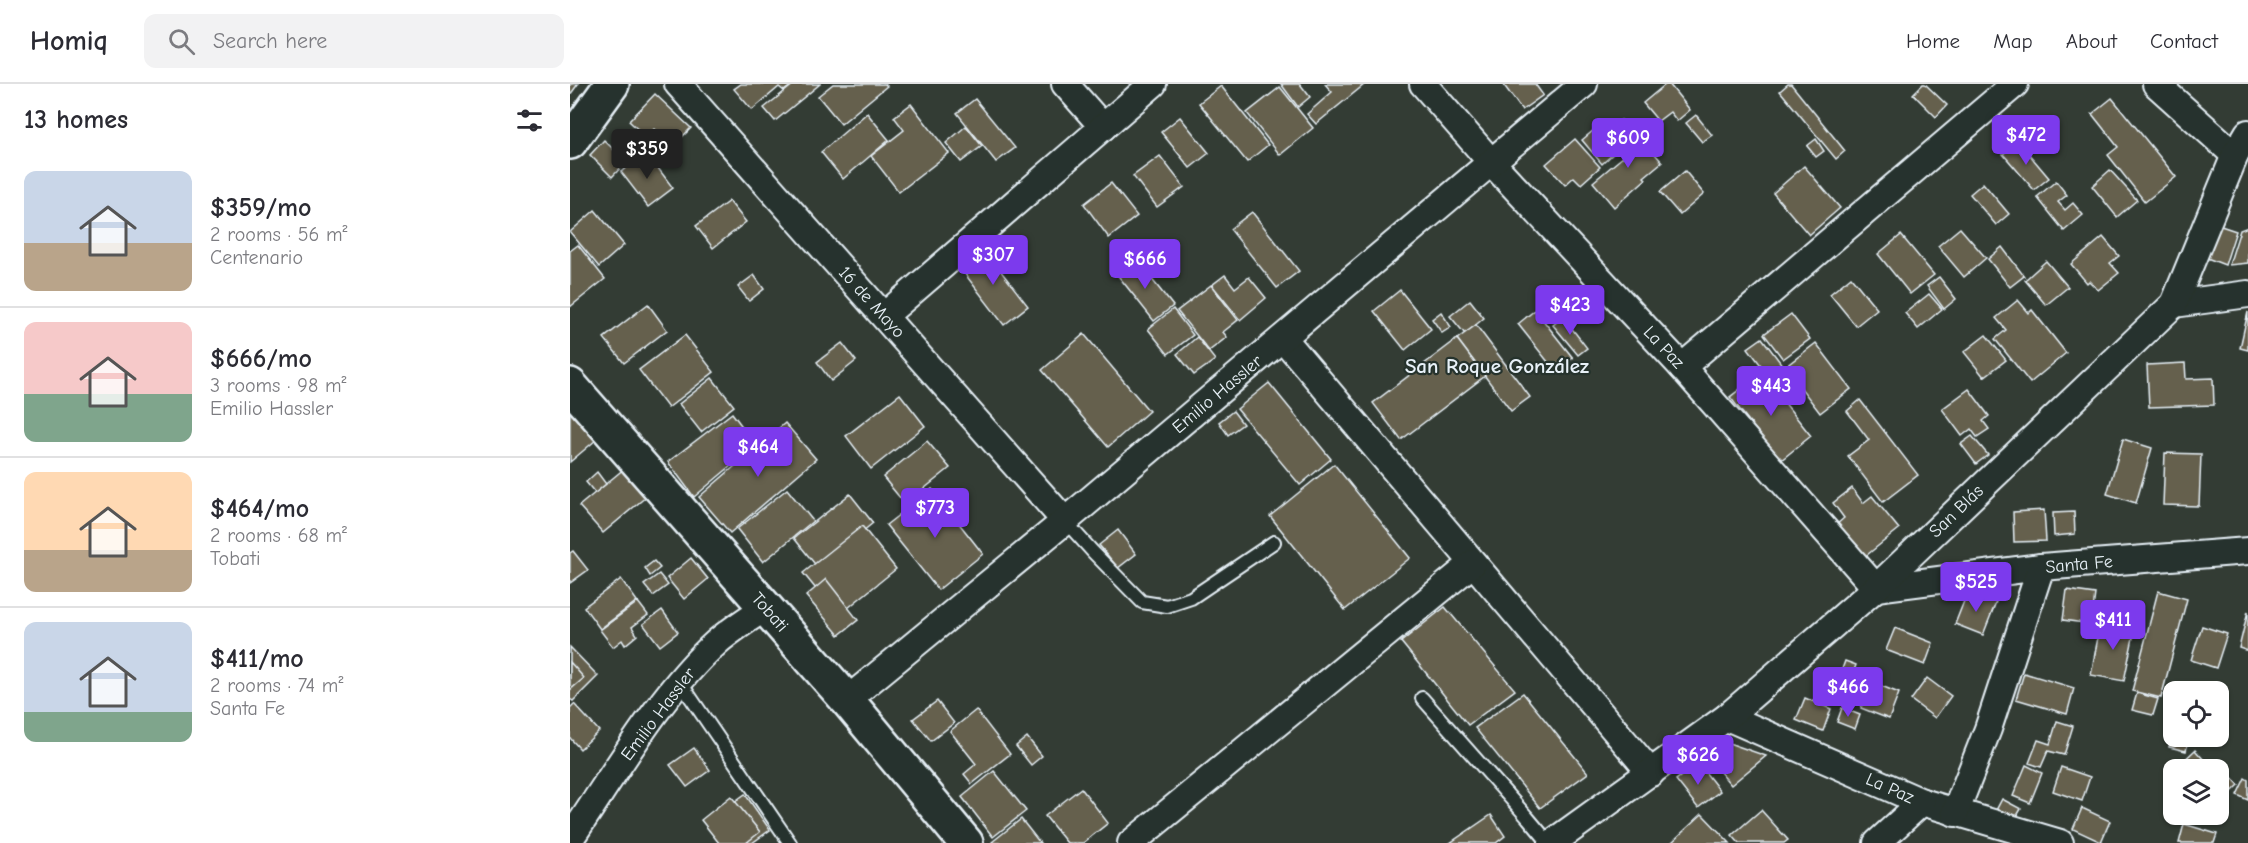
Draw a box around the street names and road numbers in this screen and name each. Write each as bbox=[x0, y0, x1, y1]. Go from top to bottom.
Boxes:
street label: 16 de Mayo bbox=[834, 262, 909, 342]
street label: La Paz bbox=[1639, 322, 1689, 373]
street label: Emilio Hassler bbox=[1168, 350, 1267, 438]
street label: San Blás bbox=[1925, 481, 1988, 542]
street label: Santa Fe bbox=[2045, 551, 2114, 578]
street label: Tobati bbox=[747, 588, 792, 636]
street label: Emilio Hassler bbox=[617, 663, 701, 765]
street label: La Paz bbox=[1862, 769, 1917, 808]

